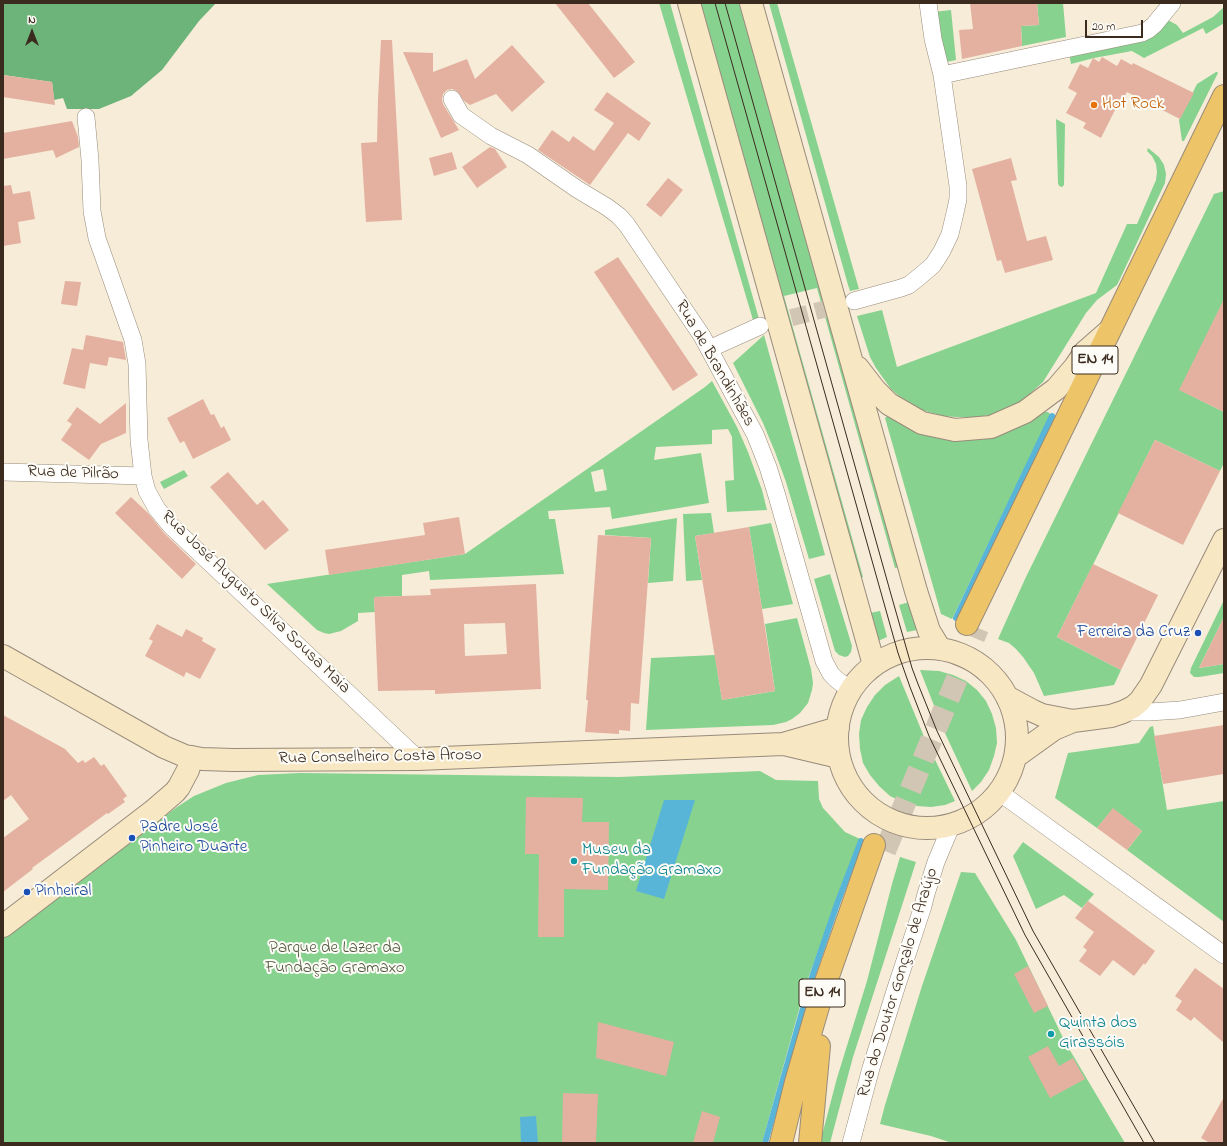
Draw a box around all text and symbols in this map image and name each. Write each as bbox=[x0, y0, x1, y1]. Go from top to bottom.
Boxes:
north arrow bbox=[12, 12, 52, 52]
text: N bbox=[28, 12, 36, 28]
scale bar bbox=[1087, 12, 1145, 38]
text: 20 m bbox=[1092, 18, 1115, 36]
place label: Hot Rock bbox=[1102, 95, 1164, 115]
marker: Hot Rock bbox=[1089, 100, 1099, 110]
street label: Rua de Brandinhães bbox=[670, 297, 758, 431]
road number: EN 14 bbox=[1072, 346, 1118, 374]
street label: Rua de Pilrão bbox=[27, 462, 119, 486]
street label: Rua José Augusto Silva Sousa Maia bbox=[156, 507, 354, 699]
place label: Ferreira da Cruz bbox=[1077, 623, 1190, 643]
marker: Ferreira da Cruz bbox=[1193, 628, 1203, 638]
street label: Rua Conselheiro Costa Aroso bbox=[278, 746, 482, 770]
place label: Padre José Pinheiro Duarte bbox=[140, 818, 247, 858]
marker: Padre José Pinheiro Duarte bbox=[127, 833, 137, 843]
place label: Museu da Fundação Gramaxo bbox=[582, 841, 721, 881]
marker: Museu da Fundação Gramaxo bbox=[569, 856, 579, 866]
street label: Rua do Doutor Gonçalo de Araújo bbox=[854, 866, 944, 1100]
place label: Pinheiral bbox=[35, 882, 91, 902]
marker: Pinheiral bbox=[22, 887, 32, 897]
park label: Parque de Lazer da Fundação Gramaxo bbox=[265, 939, 405, 979]
road number: EN 14 bbox=[799, 979, 845, 1007]
place label: Quinta dos Girassóis bbox=[1059, 1014, 1137, 1054]
marker: Quinta dos Girassóis bbox=[1046, 1029, 1056, 1039]

